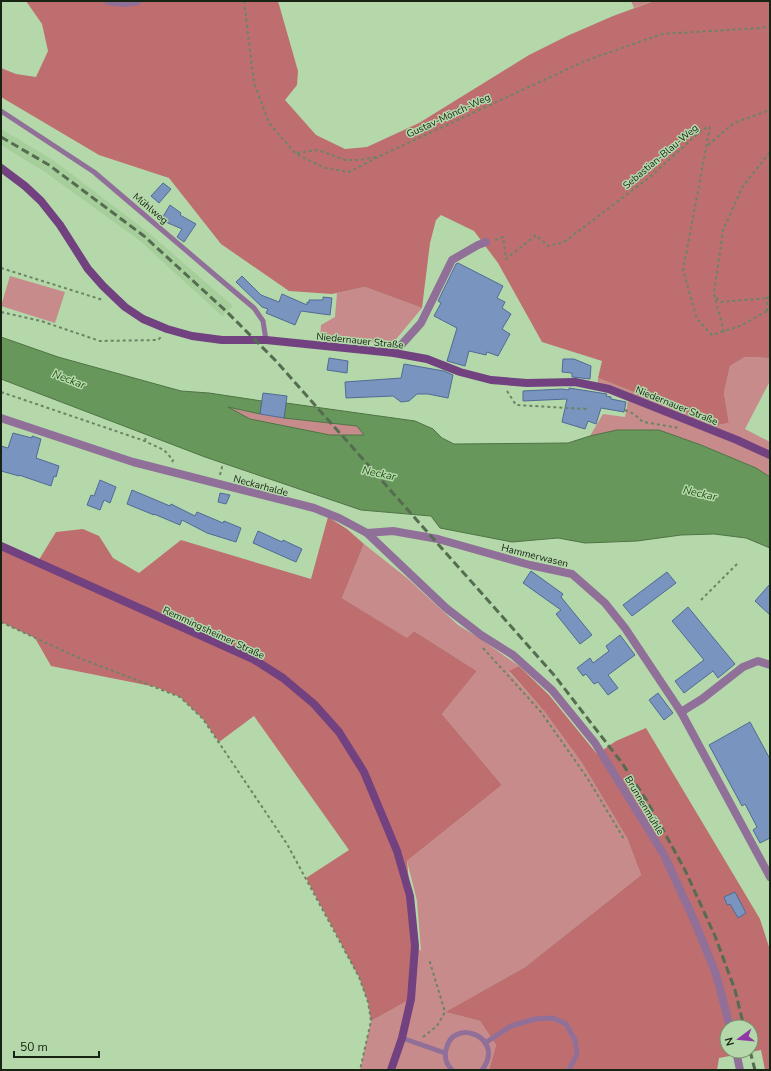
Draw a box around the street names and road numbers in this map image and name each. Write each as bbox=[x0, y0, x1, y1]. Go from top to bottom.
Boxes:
street label: Gustav-Mönch-Weg bbox=[404, 90, 493, 141]
street label: Sebastian-Blau-Weg bbox=[620, 121, 701, 192]
street label: Mühlweg bbox=[130, 190, 171, 228]
street label: Niedernauer Straße bbox=[316, 329, 404, 353]
street label: Niedernauer Straße bbox=[633, 383, 720, 429]
street label: Neckarhalde bbox=[232, 472, 290, 500]
street label: Hammerwasen bbox=[500, 541, 570, 571]
street label: Remmingsheimer Straße bbox=[160, 603, 267, 663]
street label: Brunnenmühle bbox=[621, 773, 667, 838]

